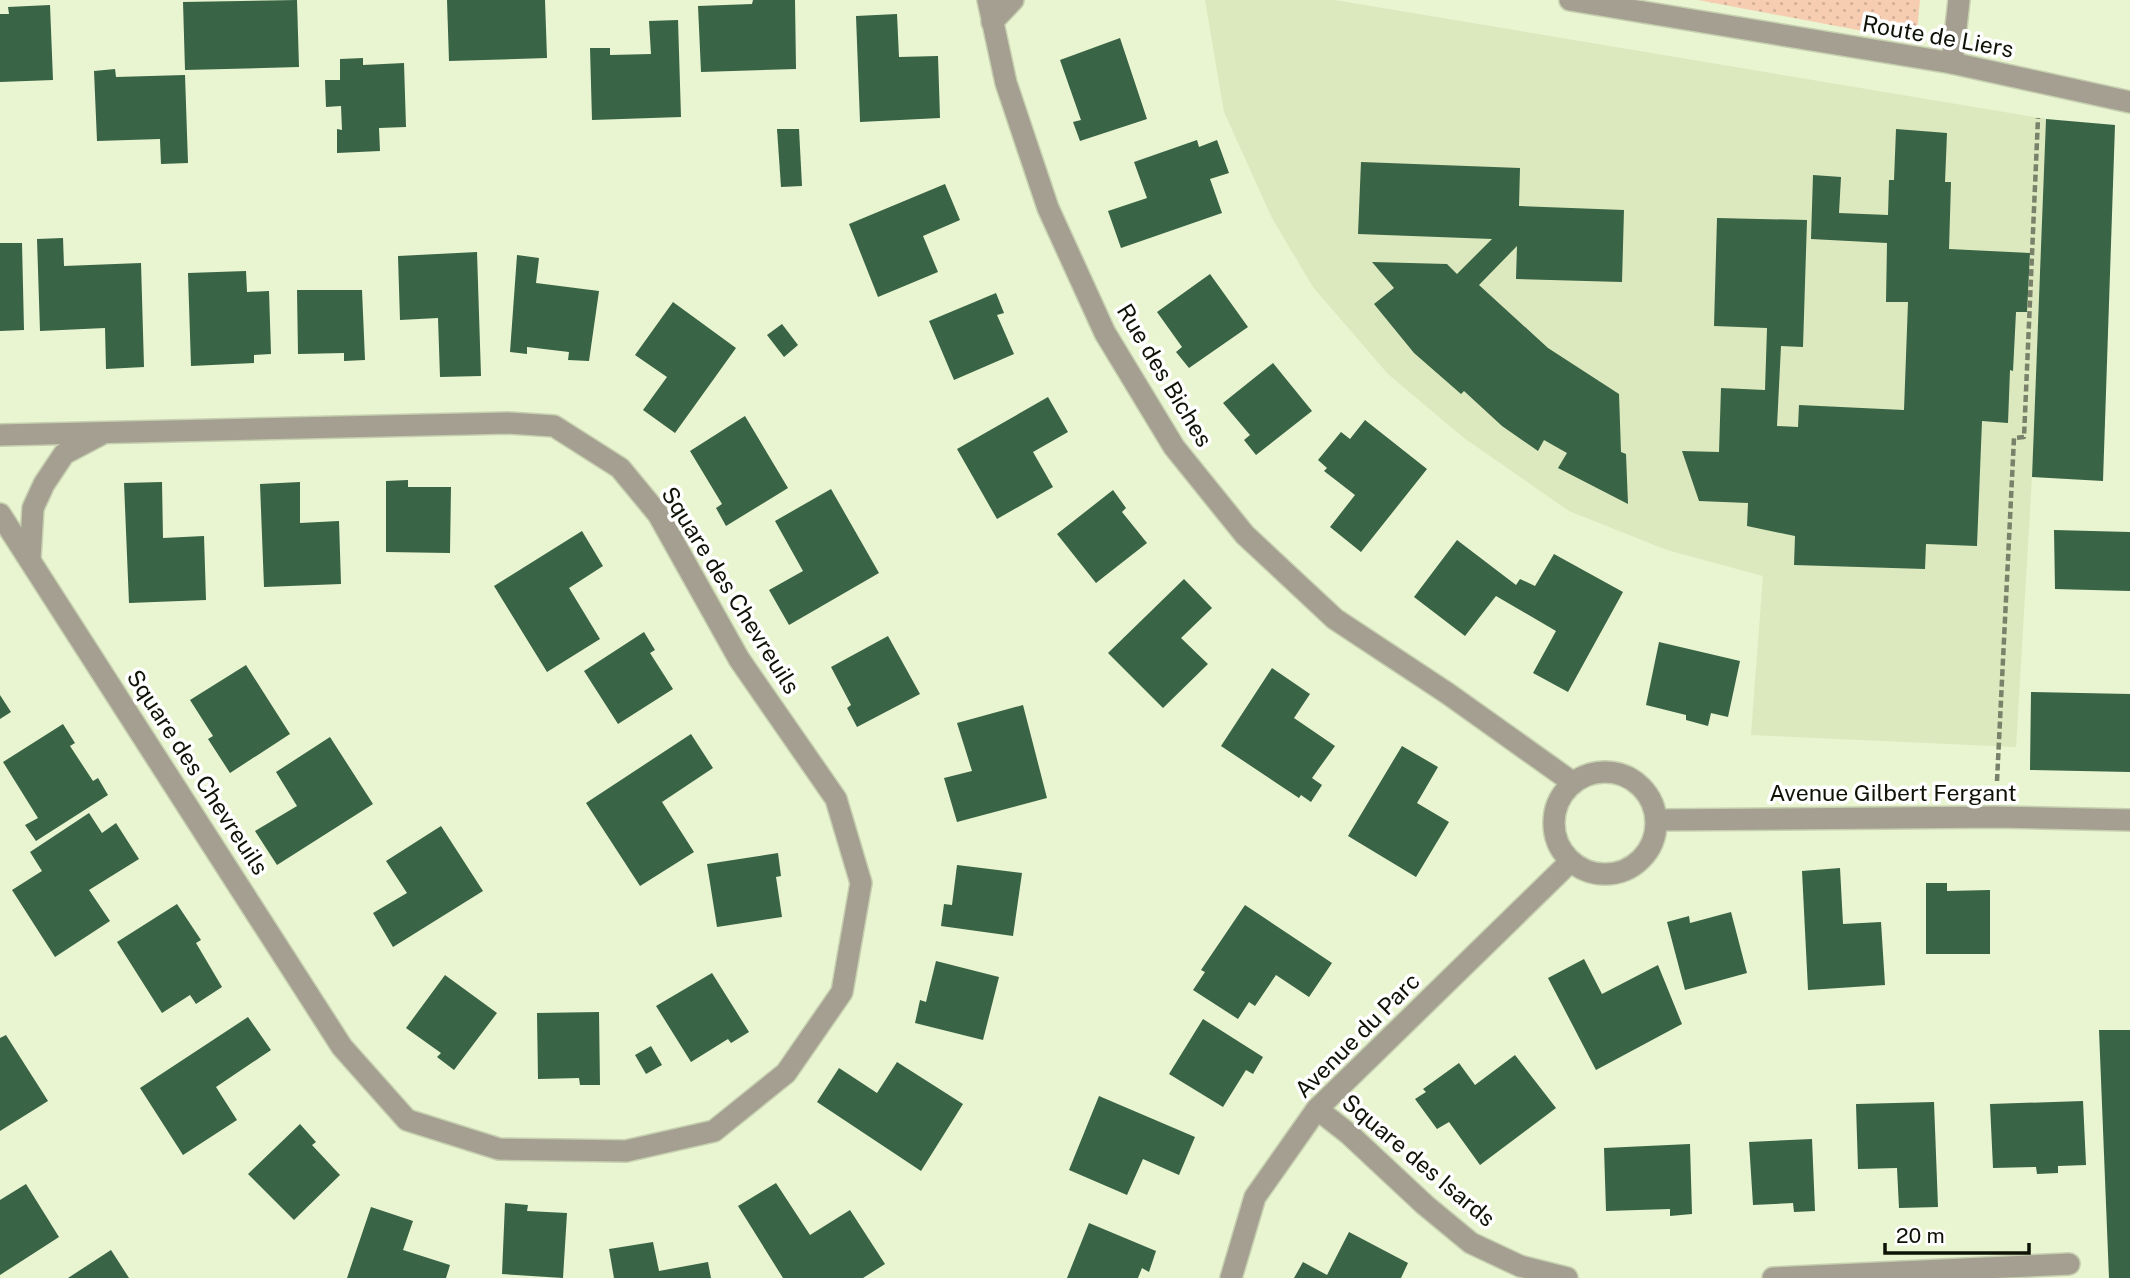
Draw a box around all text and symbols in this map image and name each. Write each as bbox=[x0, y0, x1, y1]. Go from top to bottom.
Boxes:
street label: Route de Liers bbox=[1860, 9, 2016, 63]
street label: Rue des Biches bbox=[1112, 299, 1218, 451]
street label: Square des Chevreuils bbox=[656, 482, 806, 698]
street label: Square des Chevreuils bbox=[122, 664, 274, 880]
street label: Avenue Gilbert Fergant bbox=[1769, 779, 2017, 806]
street label: Avenue du Parc bbox=[1289, 967, 1425, 1103]
street label: Square des Isards bbox=[1337, 1088, 1501, 1232]
scale bar bbox=[1885, 1212, 2028, 1256]
text: 20 m bbox=[1896, 1223, 1945, 1248]

